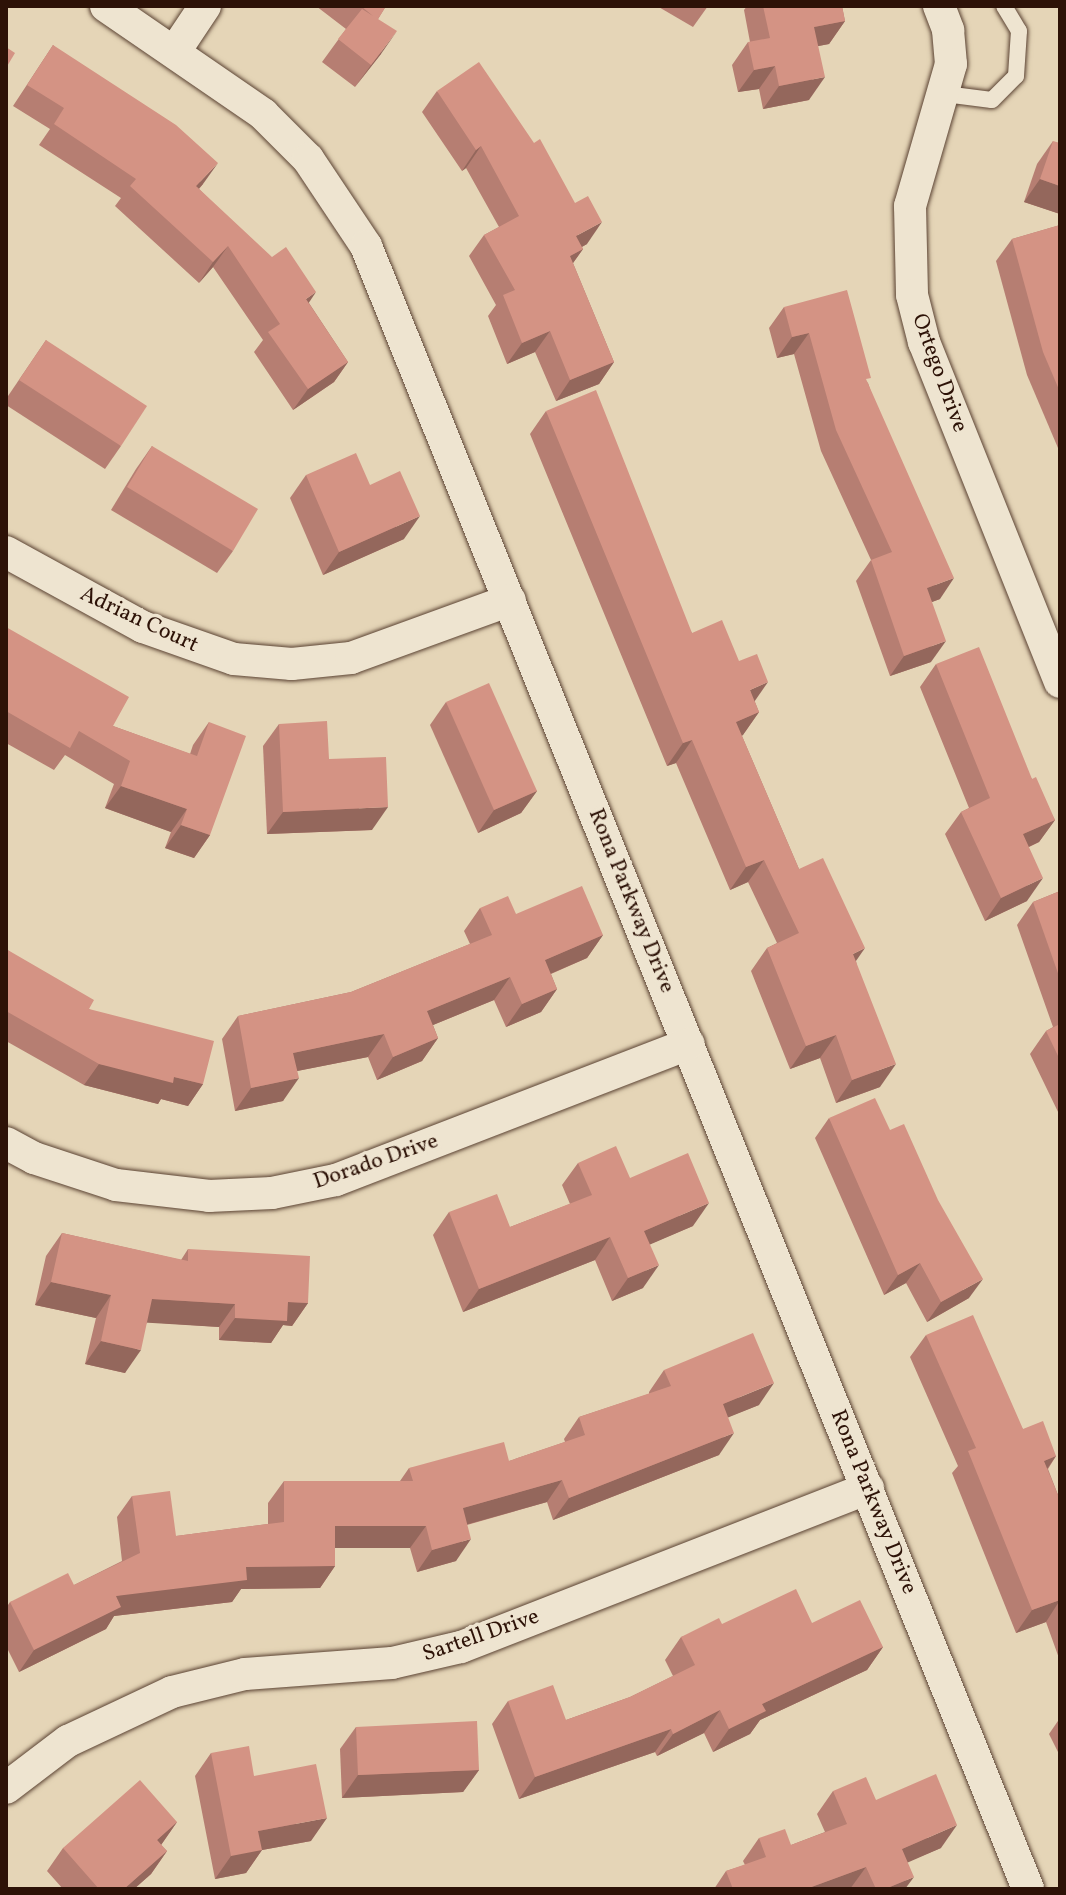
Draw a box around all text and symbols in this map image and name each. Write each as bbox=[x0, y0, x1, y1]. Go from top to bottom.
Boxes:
street label: Ortego Drive bbox=[905, 310, 973, 436]
street label: Adrian Court bbox=[76, 581, 202, 659]
street label: Rona Parkway Drive bbox=[582, 805, 680, 997]
street label: Dorado Drive bbox=[310, 1128, 442, 1196]
street label: Rona Parkway Drive bbox=[824, 1406, 922, 1598]
street label: Sartell Drive bbox=[419, 1604, 543, 1668]

